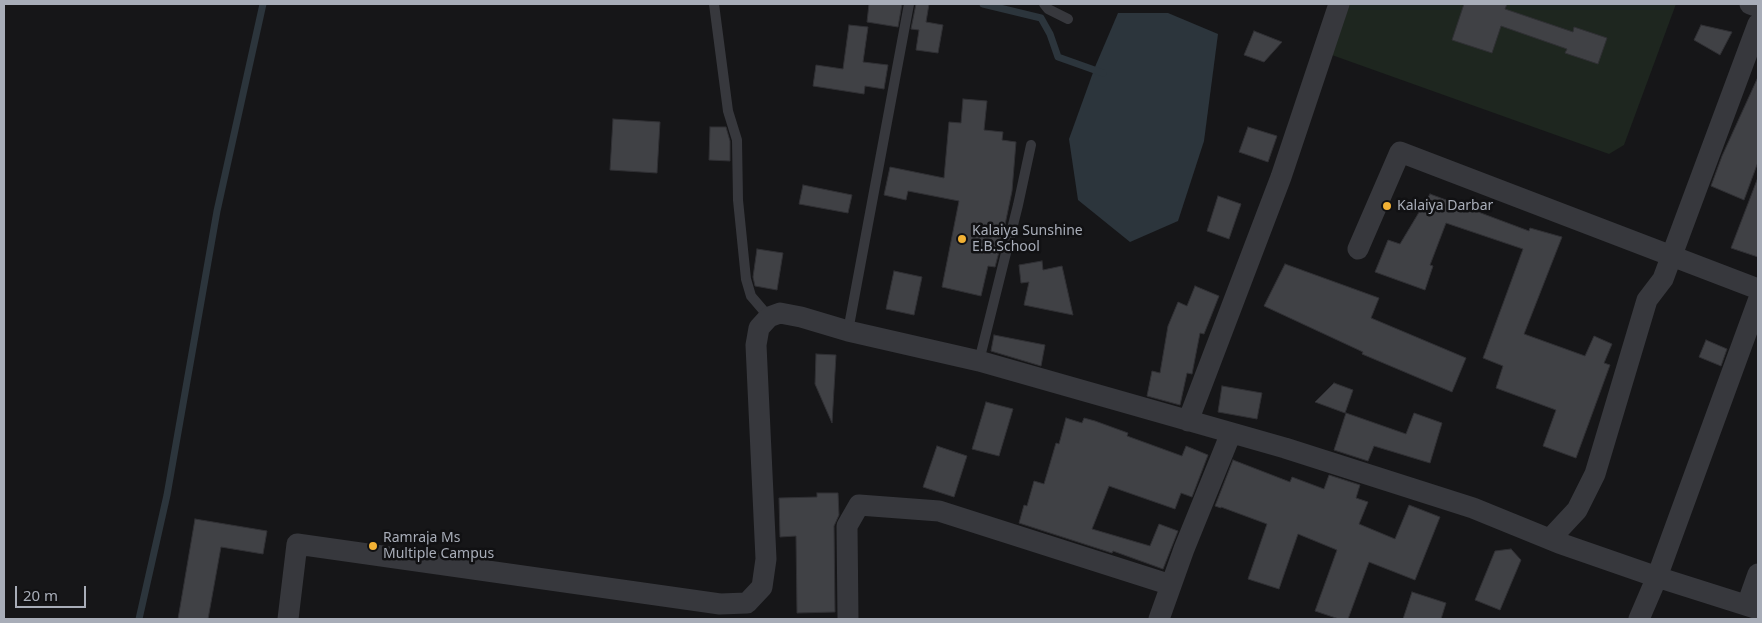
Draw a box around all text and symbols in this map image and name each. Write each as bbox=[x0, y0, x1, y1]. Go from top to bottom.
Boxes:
place label: Kalaiya Darbar bbox=[1397, 198, 1493, 214]
marker: Kalaiya Darbar bbox=[1381, 200, 1393, 212]
place label: Kalaiya Sunshine E.B.School bbox=[972, 223, 1083, 256]
marker: Kalaiya Sunshine E.B.School bbox=[956, 233, 968, 245]
place label: Ramraja Ms Multiple Campus bbox=[383, 530, 494, 562]
marker: Ramraja Ms Multiple Campus bbox=[367, 540, 379, 552]
scale bar bbox=[18, 576, 89, 608]
text: 20 m bbox=[23, 585, 58, 605]

